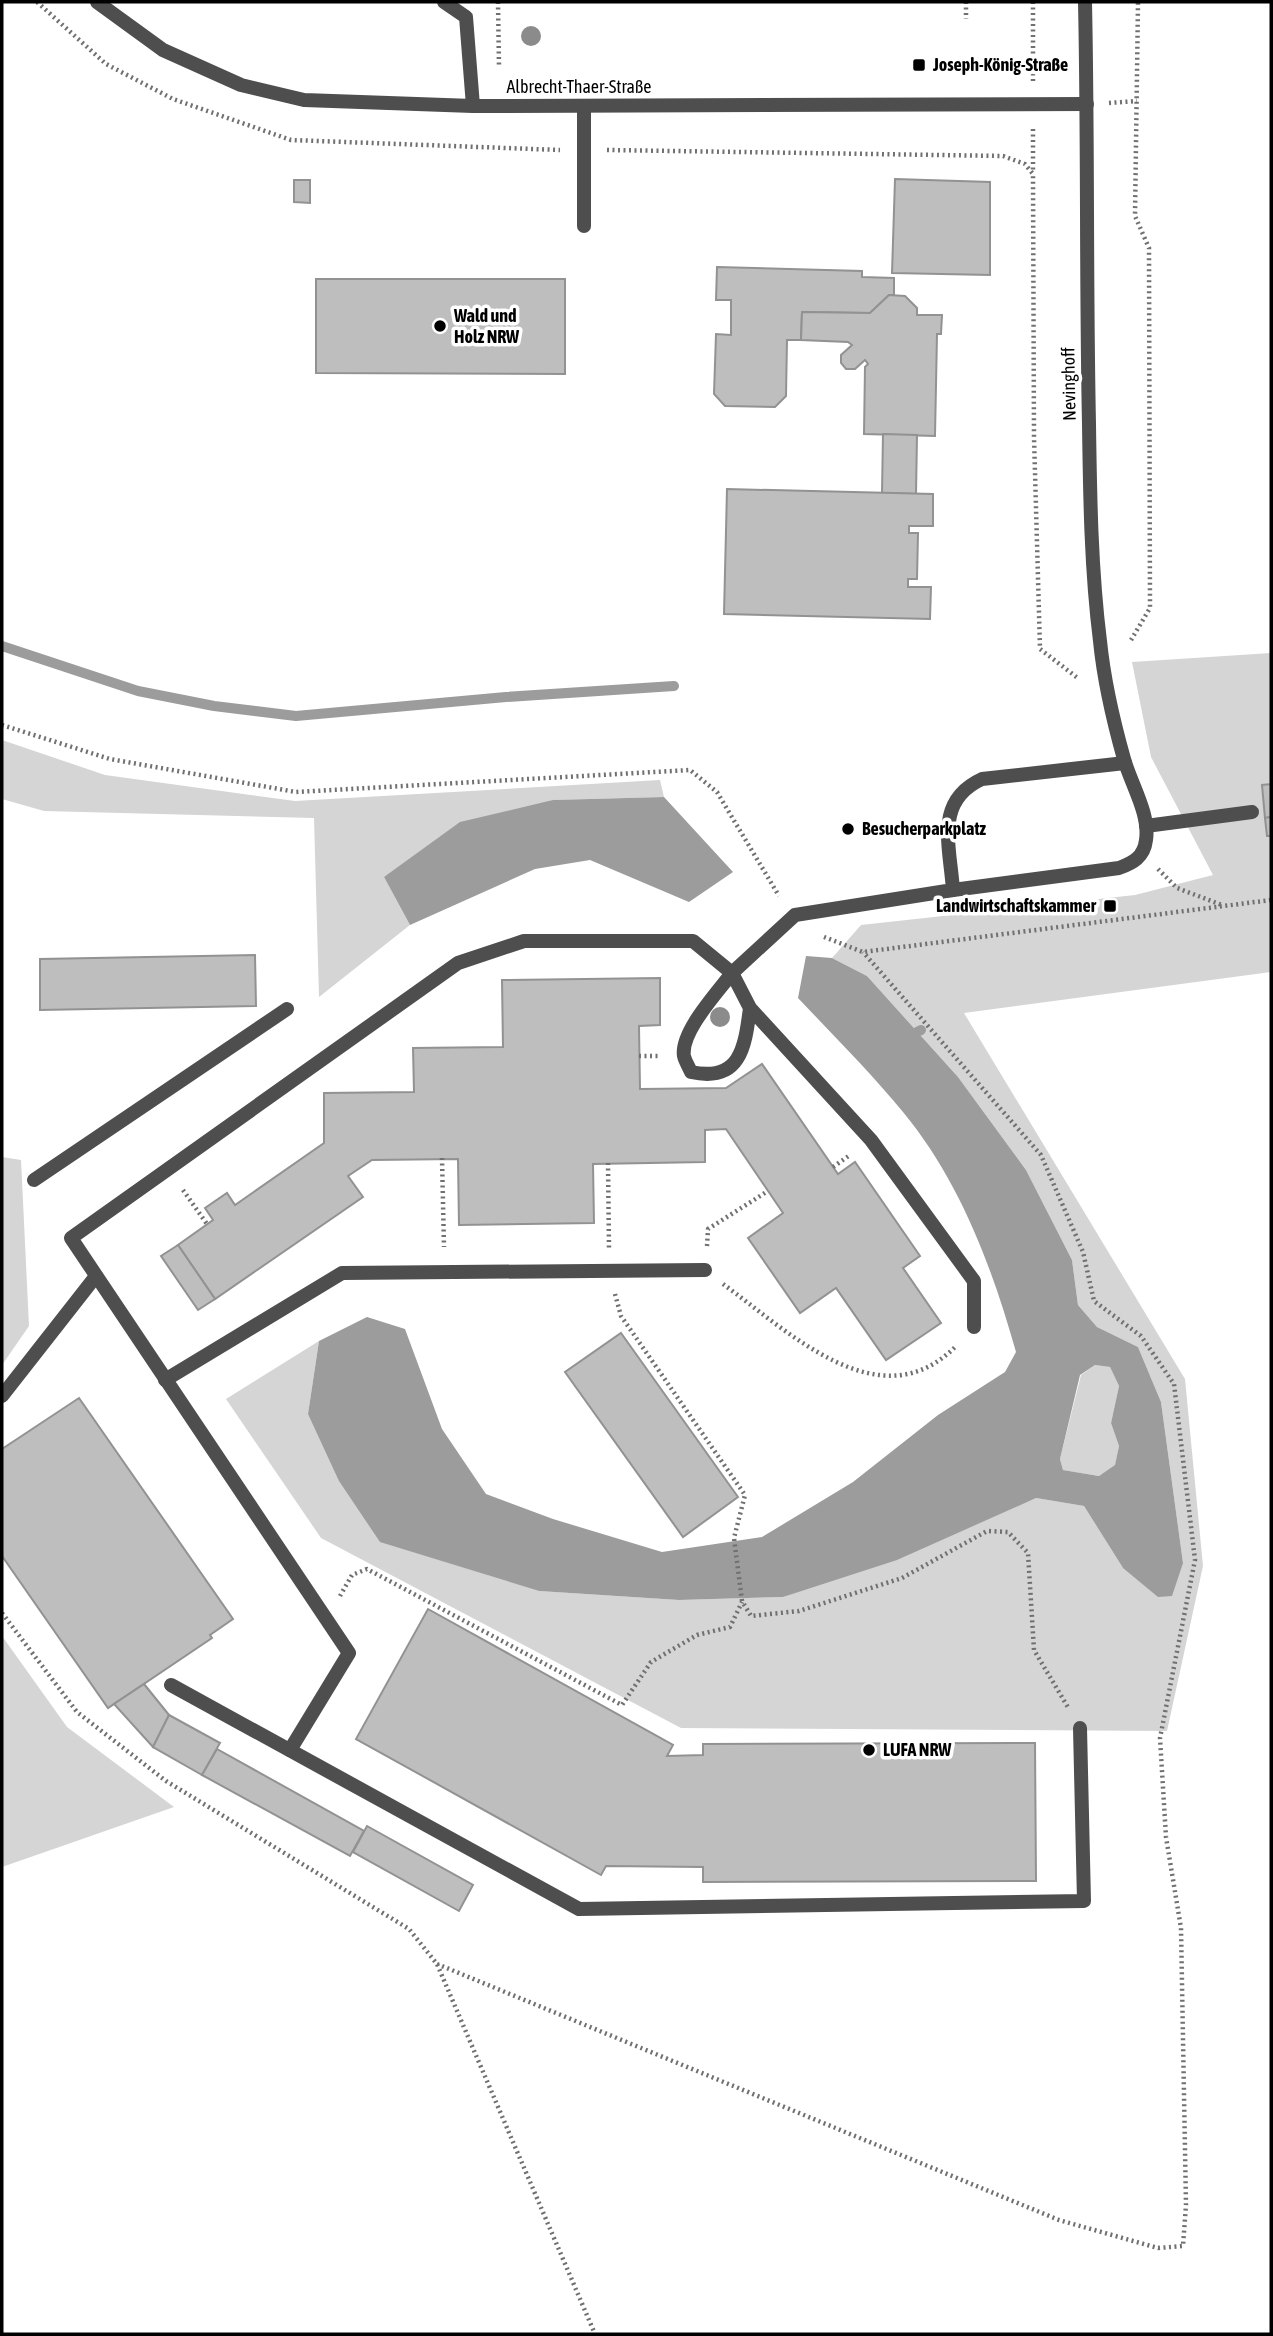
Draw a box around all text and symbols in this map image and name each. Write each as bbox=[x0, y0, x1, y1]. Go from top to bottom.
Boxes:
place label: Joseph-König-Straße bbox=[932, 54, 1068, 75]
marker: Joseph-König-Straße bbox=[911, 57, 927, 73]
street label: Albrecht-Thaer-Straße bbox=[506, 76, 652, 97]
place label: Wald und Holz NRW bbox=[453, 305, 520, 347]
marker: Wald und Holz NRW bbox=[432, 318, 448, 334]
street label: Nevinghoff bbox=[1057, 347, 1080, 421]
place label: Besucherparkplatz bbox=[862, 818, 987, 839]
marker: Besucherparkplatz bbox=[840, 821, 856, 837]
place label: Landwirtschaftskammer bbox=[936, 895, 1097, 916]
marker: Landwirtschaftskammer bbox=[1102, 898, 1118, 914]
place label: LUFA NRW bbox=[883, 1739, 952, 1760]
marker: LUFA NRW bbox=[861, 1742, 877, 1758]

